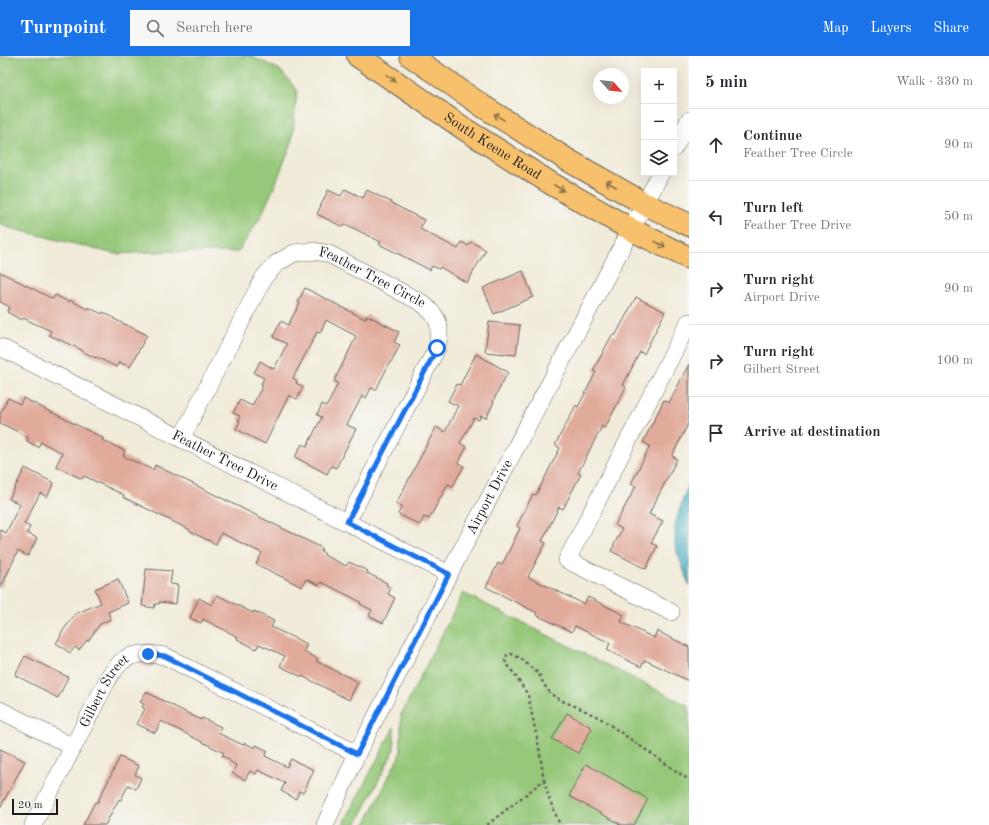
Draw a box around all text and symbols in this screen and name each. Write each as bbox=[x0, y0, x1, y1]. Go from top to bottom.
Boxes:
search box bbox=[130, 10, 410, 46]
icon: search bbox=[144, 17, 166, 39]
text: Turnpoint bbox=[20, 19, 106, 38]
text: Search here bbox=[176, 21, 253, 36]
text: Map bbox=[823, 21, 849, 35]
text: Layers bbox=[871, 21, 912, 35]
text: Share bbox=[934, 21, 969, 35]
north arrow bbox=[593, 68, 629, 104]
map controls bbox=[641, 68, 677, 176]
button: + bbox=[641, 68, 677, 104]
one-way arrow bbox=[385, 74, 396, 82]
text: 5 min bbox=[705, 74, 748, 91]
text: Walk · 330 m bbox=[896, 75, 973, 88]
button: − bbox=[641, 104, 677, 140]
street label: South Keene Road bbox=[441, 110, 544, 182]
one-way arrow bbox=[494, 113, 505, 121]
text: Continue bbox=[743, 129, 802, 144]
icon: ahead bbox=[705, 134, 727, 156]
text: 90 m bbox=[944, 138, 973, 151]
button: layers bbox=[641, 140, 677, 176]
text: Feather Tree Circle bbox=[743, 147, 853, 160]
one-way arrow bbox=[605, 180, 617, 188]
one-way arrow bbox=[553, 185, 565, 193]
text: Turn left bbox=[743, 201, 803, 216]
icon: left bbox=[705, 206, 727, 228]
text: 50 m bbox=[944, 210, 973, 223]
text: Feather Tree Drive bbox=[743, 219, 851, 232]
one-way arrow bbox=[653, 240, 665, 248]
street label: Feather Tree Circle bbox=[317, 245, 428, 310]
text: Turn right bbox=[743, 273, 814, 288]
icon: right bbox=[705, 278, 727, 300]
text: 90 m bbox=[944, 282, 973, 295]
text: Airport Drive bbox=[743, 291, 820, 304]
route start bbox=[428, 339, 446, 357]
text: Turn right bbox=[743, 345, 814, 360]
icon: right bbox=[705, 350, 727, 372]
text: 100 m bbox=[936, 354, 973, 367]
text: Gilbert Street bbox=[743, 363, 820, 376]
icon: arrive bbox=[705, 422, 727, 444]
text: Arrive at destination bbox=[743, 425, 881, 440]
street label: Feather Tree Drive bbox=[170, 428, 280, 493]
street label: Airport Drive bbox=[464, 457, 515, 537]
route end bbox=[139, 645, 157, 663]
street label: Gilbert Street bbox=[77, 652, 131, 730]
scale bar bbox=[12, 797, 58, 816]
text: 20 m bbox=[18, 800, 43, 811]

